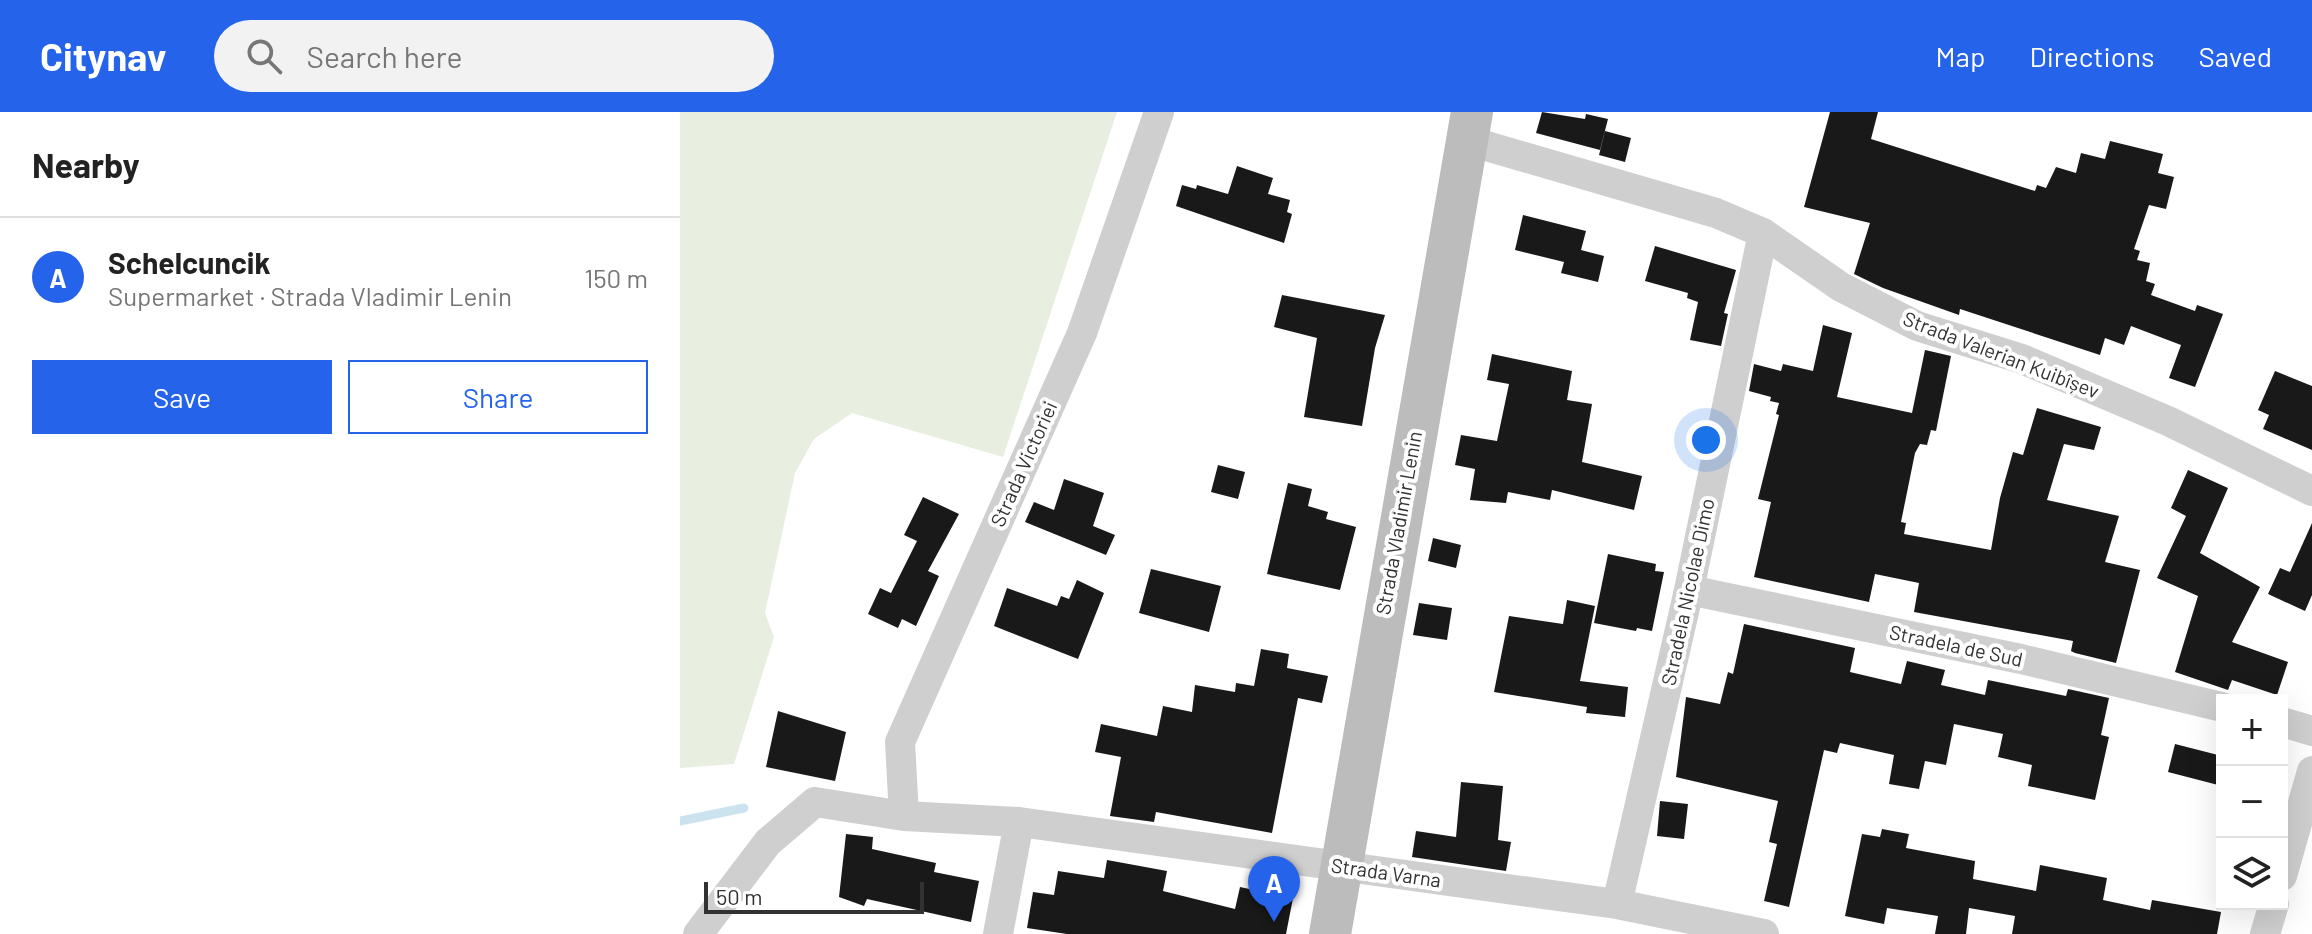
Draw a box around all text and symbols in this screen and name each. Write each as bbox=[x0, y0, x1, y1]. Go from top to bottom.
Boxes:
search box bbox=[214, 20, 774, 92]
text: Citynav bbox=[40, 33, 166, 79]
icon: search bbox=[242, 34, 286, 78]
text: Search here bbox=[306, 38, 462, 74]
text: Map bbox=[1936, 39, 1985, 73]
text: Directions bbox=[2029, 39, 2155, 73]
text: Saved bbox=[2199, 39, 2272, 73]
text: Nearby bbox=[32, 144, 140, 185]
text: Schelcuncik bbox=[108, 244, 271, 280]
text: A bbox=[49, 262, 67, 293]
text: 150 m bbox=[584, 262, 648, 293]
text: Supermarket · Strada Vladimir Lenin bbox=[108, 280, 512, 311]
street label: Strada Valerian Kuibîșev bbox=[1900, 306, 2103, 403]
button: Save bbox=[32, 360, 332, 434]
button: Share bbox=[348, 360, 648, 434]
street label: Strada Victoriei bbox=[985, 397, 1061, 530]
your location bbox=[1686, 420, 1726, 460]
street label: Strada Vladimir Lenin bbox=[1370, 429, 1426, 616]
street label: Stradela Nicolae Dimo bbox=[1655, 496, 1719, 688]
street label: Stradela de Sud bbox=[1887, 619, 2025, 671]
map controls bbox=[2216, 694, 2288, 910]
button: + bbox=[2216, 694, 2288, 766]
button: − bbox=[2216, 766, 2288, 838]
button: layers bbox=[2216, 838, 2288, 910]
street label: Strada Varna bbox=[1330, 852, 1443, 892]
pin: A bbox=[1248, 856, 1300, 922]
scale bar bbox=[704, 878, 924, 914]
text: 50 m bbox=[716, 883, 762, 909]

